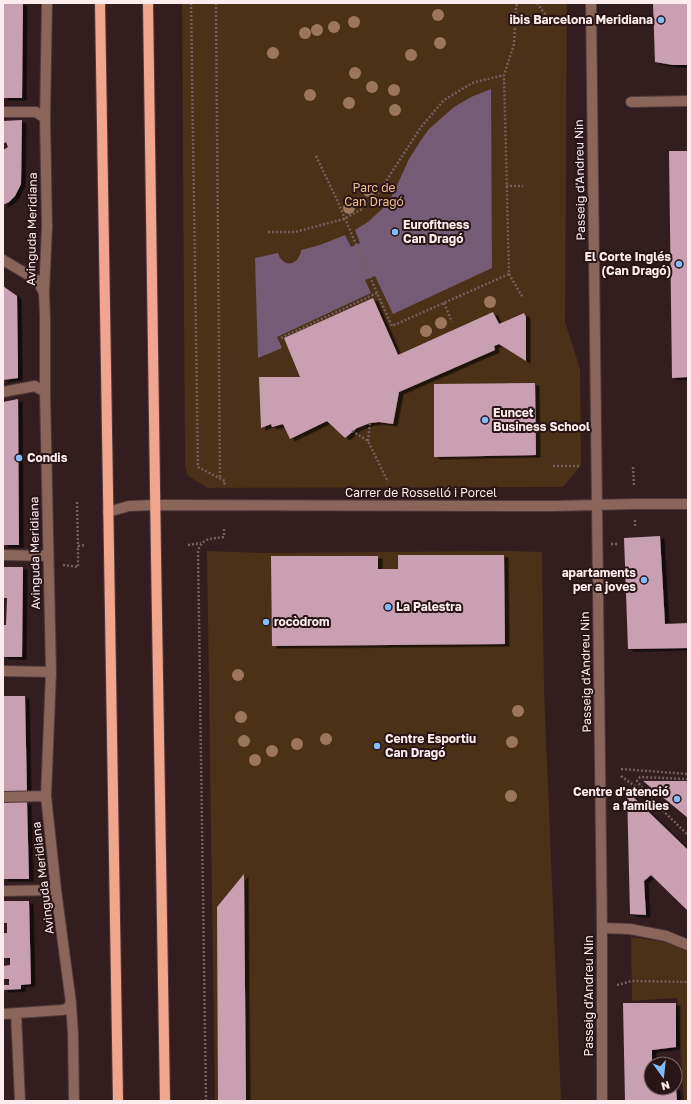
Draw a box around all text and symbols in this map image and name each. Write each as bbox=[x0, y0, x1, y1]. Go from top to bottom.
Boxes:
place label: ibis Barcelona Meridiana bbox=[509, 12, 653, 27]
marker: ibis Barcelona Meridiana bbox=[656, 15, 666, 25]
street label: Passeig d'Andreu Nin bbox=[571, 119, 588, 241]
street label: Avinguda Meridiana bbox=[23, 172, 40, 286]
park label: Parc de Can Dragó bbox=[344, 180, 404, 209]
place label: Eurofitness Can Dragó bbox=[403, 217, 470, 246]
marker: Eurofitness Can Dragó bbox=[390, 227, 400, 237]
place label: El Corte Inglés (Can Dragó) bbox=[584, 249, 671, 278]
marker: El Corte Inglés (Can Dragó) bbox=[674, 259, 684, 269]
place label: Euncet Business School bbox=[493, 405, 590, 434]
marker: Euncet Business School bbox=[480, 415, 490, 425]
place label: Condis bbox=[27, 450, 68, 465]
marker: Condis bbox=[14, 453, 24, 463]
street label: Carrer de Rosselló i Porcel bbox=[345, 485, 497, 500]
street label: Avinguda Meridiana bbox=[26, 496, 43, 610]
place label: apartaments per a joves bbox=[562, 565, 636, 594]
marker: apartaments per a joves bbox=[639, 575, 649, 585]
place label: La Palestra bbox=[396, 599, 462, 614]
marker: La Palestra bbox=[383, 602, 393, 612]
street label: Passeig d'Andreu Nin bbox=[577, 611, 594, 733]
place label: rocòdrom bbox=[274, 614, 329, 629]
marker: rocòdrom bbox=[261, 617, 271, 627]
place label: Centre Esportiu Can Dragó bbox=[385, 731, 476, 760]
marker: Centre Esportiu Can Dragó bbox=[372, 741, 382, 751]
place label: Centre d'atenció a famílies bbox=[573, 784, 669, 813]
marker: Centre d'atenció a famílies bbox=[672, 794, 682, 804]
street label: Avinguda Meridiana bbox=[28, 821, 57, 935]
street label: Passeig d'Andreu Nin bbox=[581, 935, 596, 1057]
north arrow bbox=[643, 1056, 683, 1096]
text: N bbox=[660, 1079, 671, 1094]

